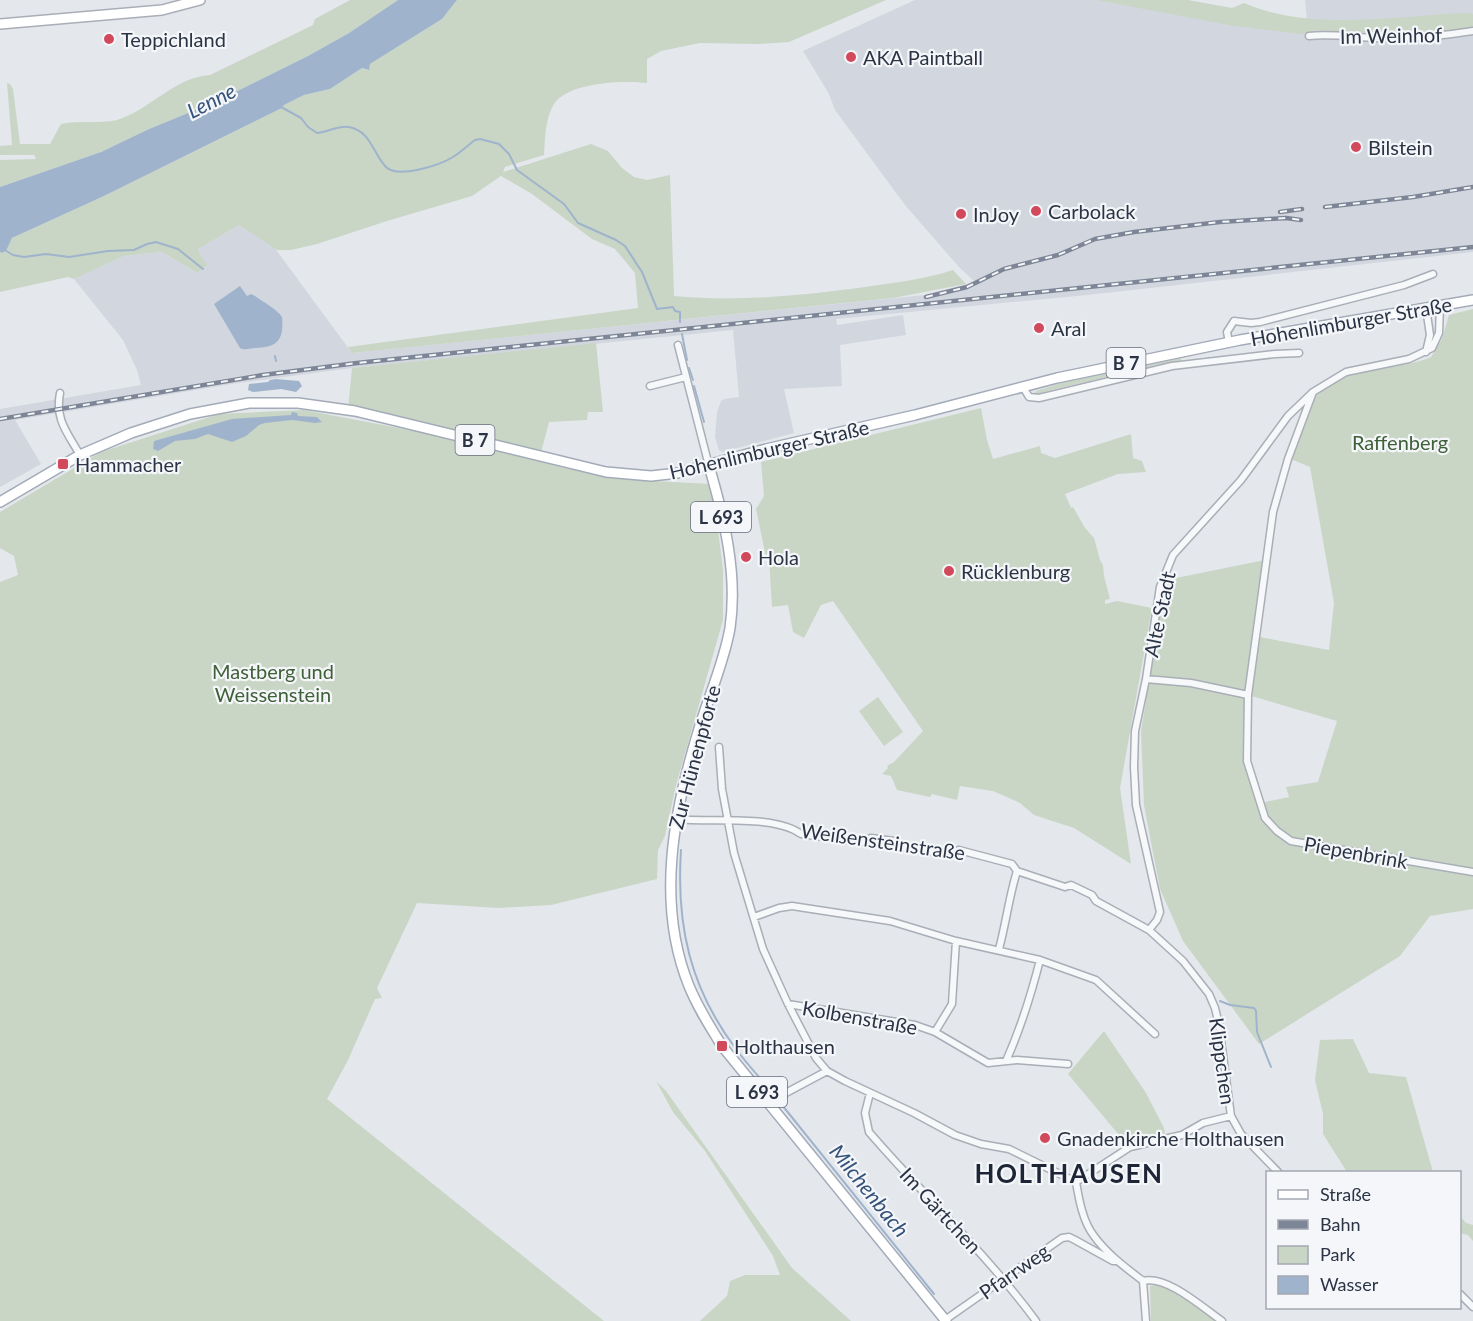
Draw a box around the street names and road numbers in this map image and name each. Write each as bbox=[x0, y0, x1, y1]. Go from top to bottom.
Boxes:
street label: Im Weinhof bbox=[1340, 22, 1442, 48]
street label: Hohenlimburger Straße bbox=[1248, 291, 1454, 351]
road number: B 7 bbox=[1106, 348, 1146, 378]
street label: Hohenlimburger Straße bbox=[667, 414, 871, 484]
road number: B 7 bbox=[456, 425, 494, 455]
road number: L 693 bbox=[691, 502, 751, 532]
street label: Alte Stadt bbox=[1138, 569, 1180, 659]
street label: Zur Hünenpforte bbox=[663, 682, 725, 832]
street label: Weißensteinstraße bbox=[799, 818, 967, 864]
street label: Piepenbrink bbox=[1302, 831, 1411, 873]
street label: Kolbenstraße bbox=[801, 995, 919, 1039]
street label: Klippchen bbox=[1205, 1016, 1241, 1106]
road number: L 693 bbox=[727, 1077, 787, 1107]
street label: Im Gärtchen bbox=[895, 1162, 987, 1258]
street label: Pfarrweg bbox=[974, 1238, 1054, 1304]

